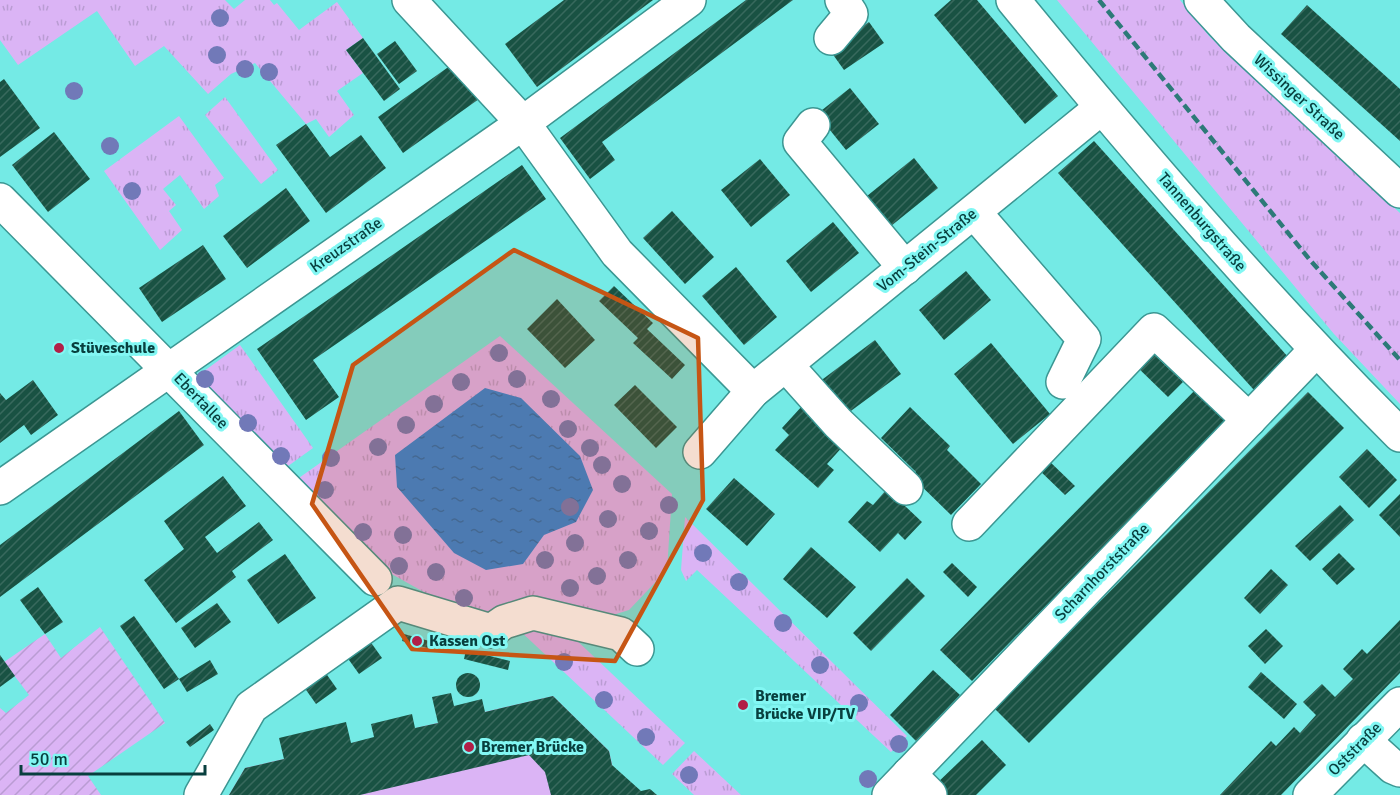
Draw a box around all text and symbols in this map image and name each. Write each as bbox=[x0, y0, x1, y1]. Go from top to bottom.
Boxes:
street label: Wissinger Straße bbox=[1249, 50, 1349, 144]
street label: Tannenburgstraße bbox=[1153, 168, 1251, 276]
street label: Vom-Stein-Straße bbox=[873, 204, 981, 296]
street label: Kreuzstraße bbox=[306, 213, 386, 277]
place label: Stüveschule bbox=[71, 338, 155, 358]
marker: Stüveschule bbox=[52, 341, 66, 355]
street label: Ebertallee bbox=[169, 369, 233, 433]
street label: Scharnhorststraße bbox=[1050, 519, 1154, 625]
place label: Kassen Ost bbox=[429, 631, 505, 651]
marker: Kassen Ost bbox=[410, 634, 424, 648]
place label: Bremer Brücke VIP/TV bbox=[755, 686, 855, 724]
marker: Bremer Brücke VIP/TV bbox=[736, 698, 750, 712]
street label: Oststraße bbox=[1324, 718, 1386, 780]
place label: Bremer Brücke bbox=[481, 737, 584, 757]
scale bar bbox=[21, 738, 206, 776]
marker: Bremer Brücke bbox=[462, 740, 476, 754]
text: 50 m bbox=[30, 748, 68, 770]

